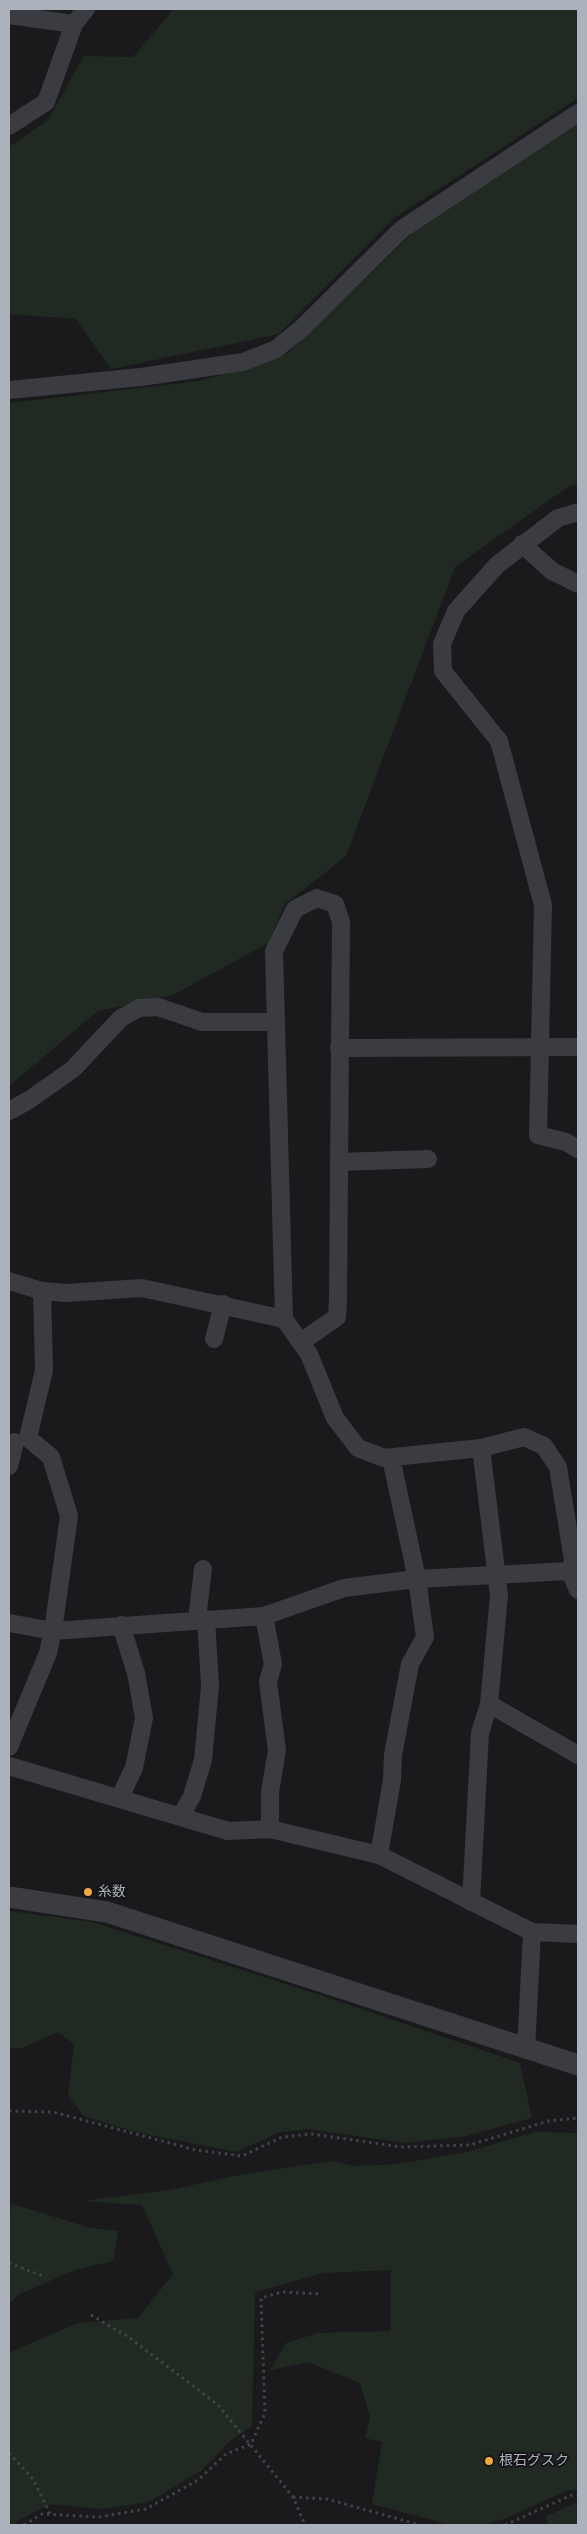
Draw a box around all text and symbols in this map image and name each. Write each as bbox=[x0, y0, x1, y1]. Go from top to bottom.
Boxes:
place label: 糸数 bbox=[98, 1884, 126, 1900]
marker: 糸数 bbox=[82, 1886, 94, 1898]
place label: 根石グスク bbox=[499, 2453, 569, 2469]
marker: 根石グスク bbox=[483, 2455, 495, 2467]

